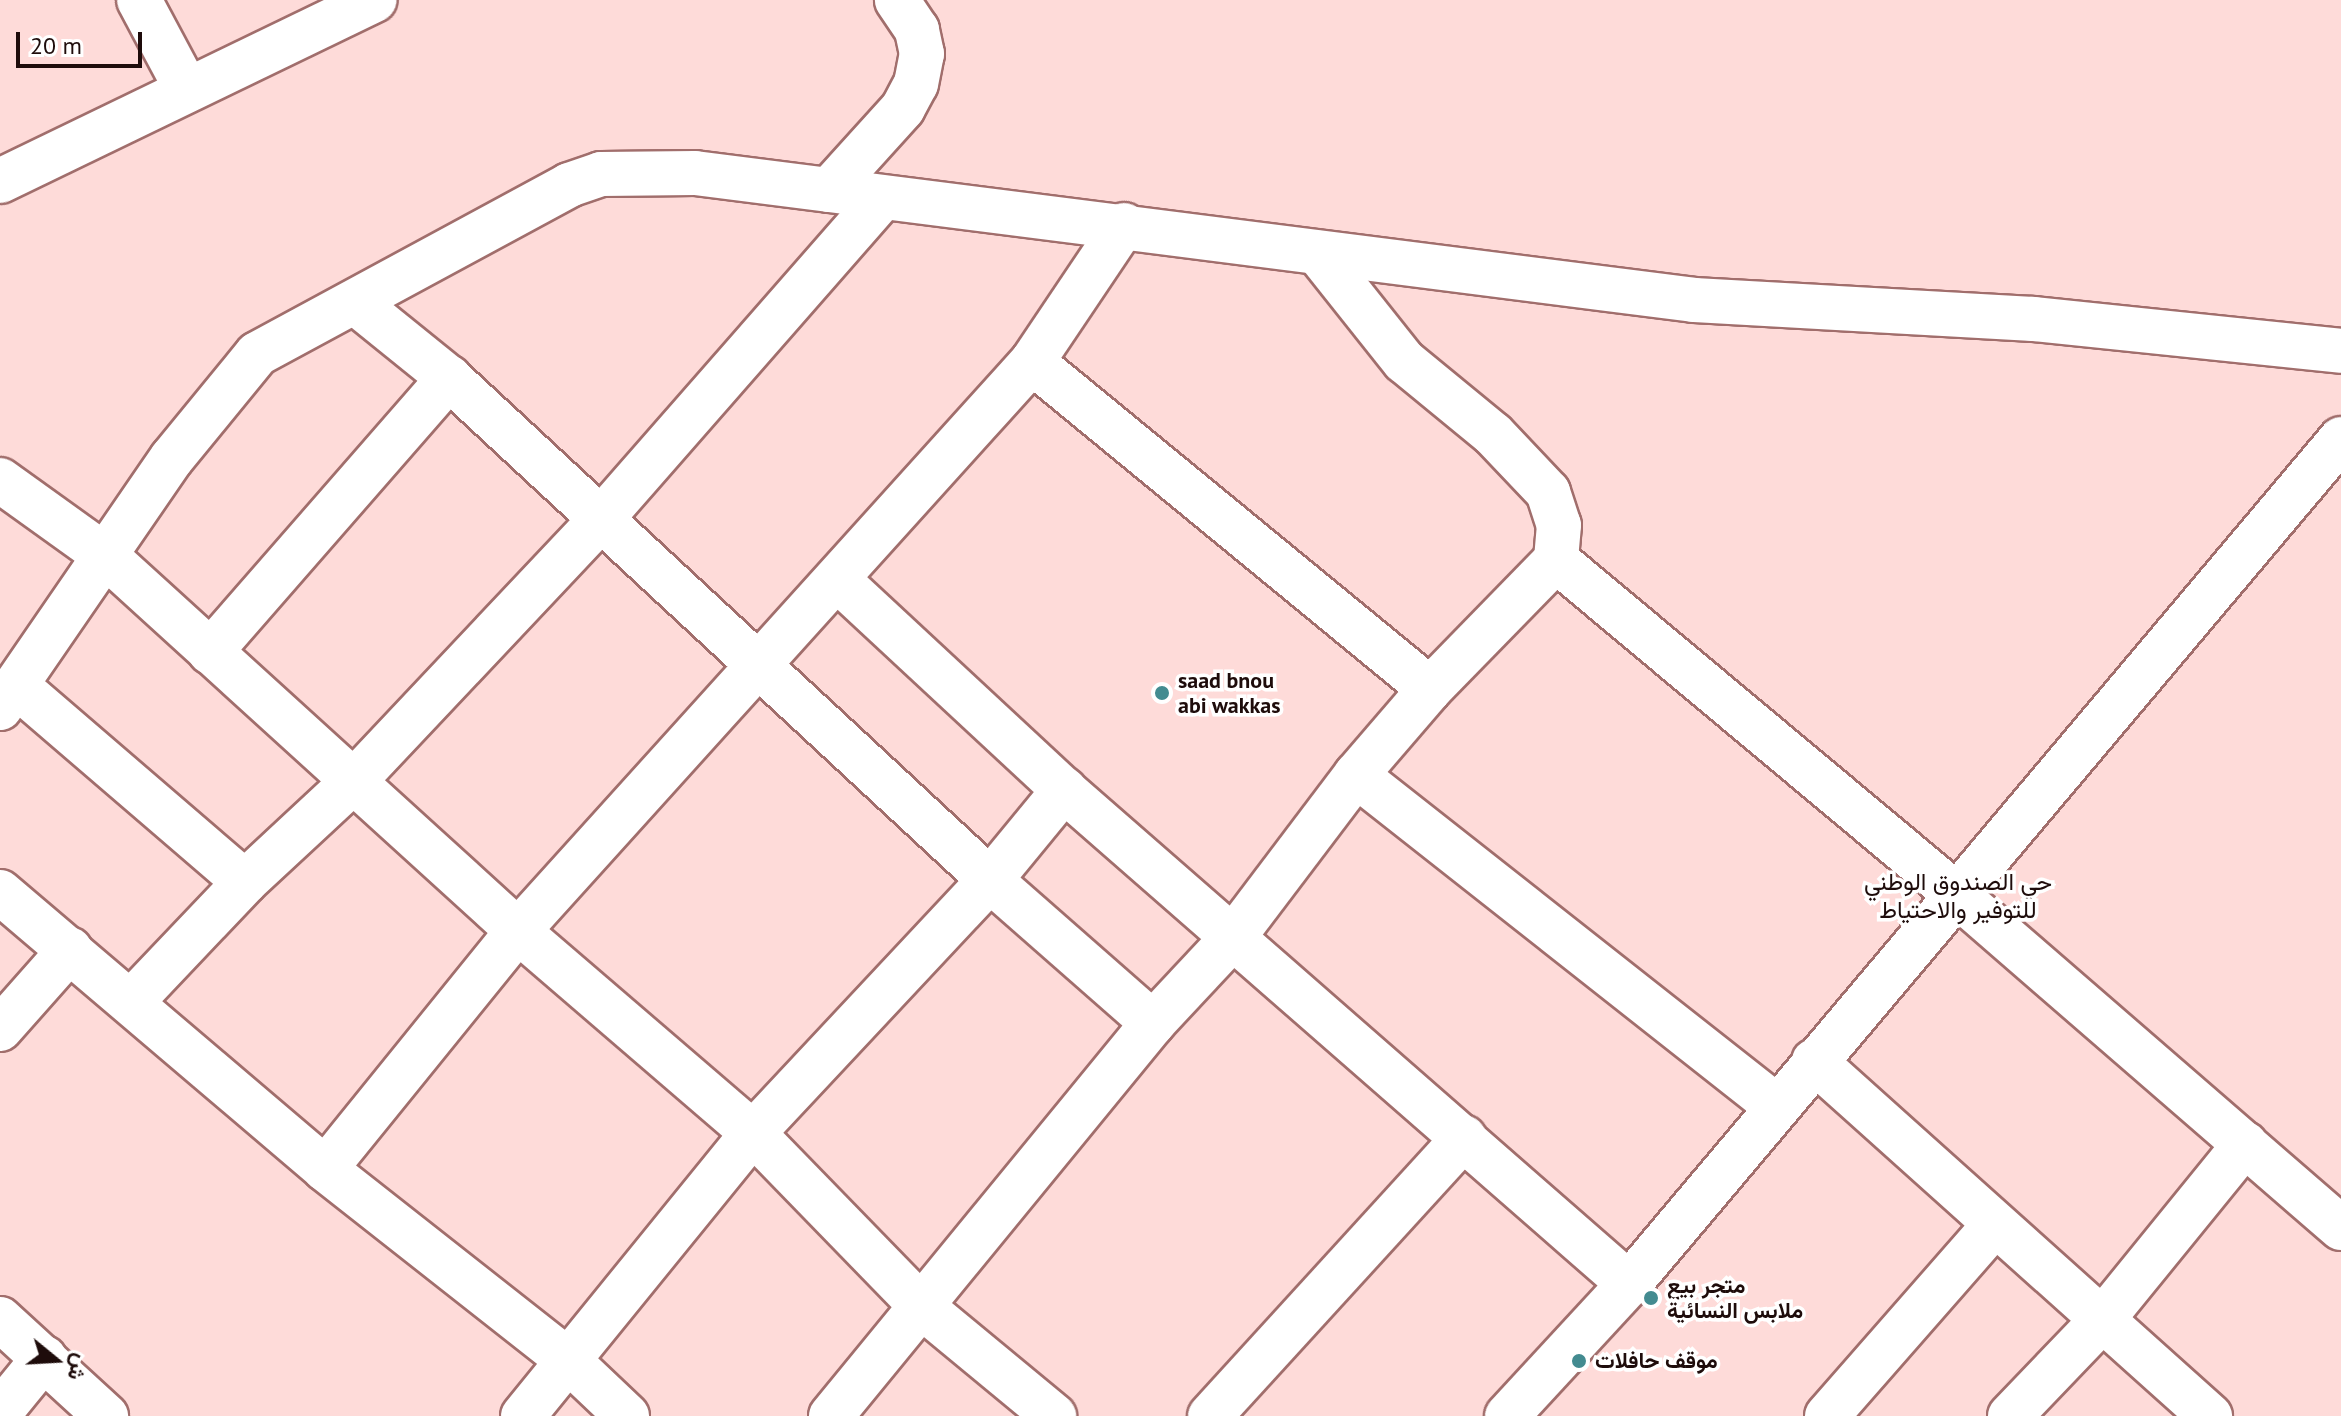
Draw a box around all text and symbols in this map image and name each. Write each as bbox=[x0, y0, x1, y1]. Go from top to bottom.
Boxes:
scale bar bbox=[20, 16, 146, 66]
text: 20 m bbox=[30, 30, 82, 61]
place label: saad bnou abi wakkas bbox=[1178, 667, 1281, 718]
marker: saad bnou abi wakkas bbox=[1153, 684, 1171, 702]
district label: حي الصندوق الوطني للتوفير والاحتياط bbox=[1864, 868, 2052, 924]
place label: متجر بيع ملابس النسائية bbox=[1667, 1272, 1803, 1324]
marker: متجر بيع ملابس النسائية bbox=[1642, 1289, 1660, 1307]
north arrow bbox=[16, 1320, 96, 1400]
place label: موقف حافلات bbox=[1595, 1348, 1718, 1374]
text: ش bbox=[61, 1351, 96, 1384]
marker: موقف حافلات bbox=[1570, 1352, 1588, 1370]

